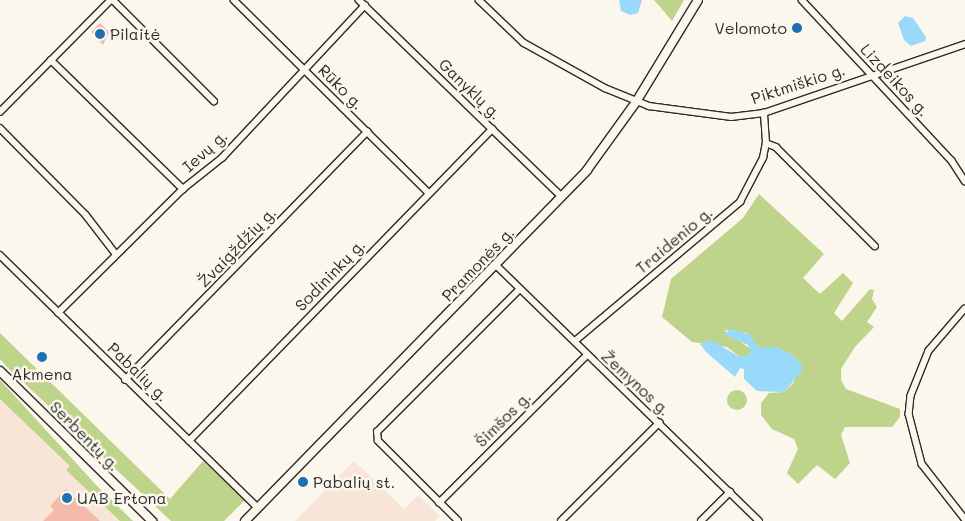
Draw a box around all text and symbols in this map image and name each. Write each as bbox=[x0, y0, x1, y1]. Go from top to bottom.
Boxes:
place label: Velomoto bbox=[715, 18, 787, 38]
marker: Velomoto bbox=[791, 22, 803, 34]
place label: Pilaitė bbox=[110, 24, 160, 44]
marker: Pilaitė bbox=[94, 28, 106, 40]
street label: Lizdeikos g. bbox=[857, 40, 933, 120]
street label: Ganyklų g. bbox=[435, 55, 505, 123]
street label: Rūko g. bbox=[314, 60, 368, 114]
street label: Piktmiškio g. bbox=[749, 60, 847, 108]
street label: Ievų g. bbox=[179, 126, 231, 176]
street label: Traidenio g. bbox=[632, 202, 716, 278]
street label: Žvaigždžių g. bbox=[194, 203, 280, 291]
street label: Pramonės g. bbox=[438, 223, 518, 305]
street label: Sodininkų g. bbox=[291, 235, 369, 315]
street label: Pabalių g. bbox=[104, 338, 172, 406]
street label: Žemynos g. bbox=[598, 346, 674, 420]
marker: Akmena bbox=[36, 351, 48, 363]
place label: Akmena bbox=[11, 364, 73, 384]
street label: Šimšos g. bbox=[471, 387, 535, 451]
street label: Serbentų g. bbox=[46, 397, 124, 475]
place label: Pabalių st. bbox=[313, 472, 395, 492]
marker: Pabalių st. bbox=[297, 476, 309, 488]
place label: UAB Ertona bbox=[77, 488, 166, 508]
marker: UAB Ertona bbox=[61, 492, 73, 504]

